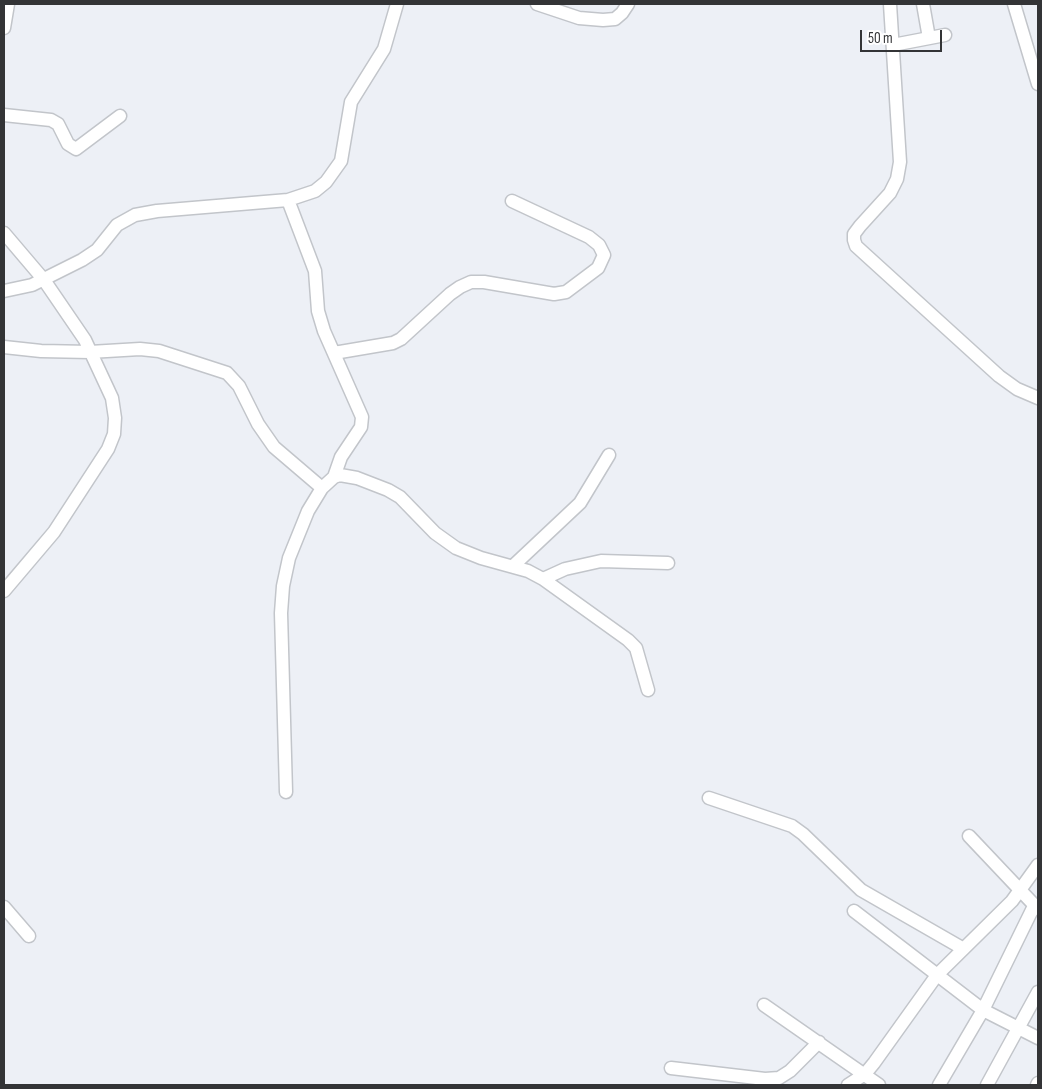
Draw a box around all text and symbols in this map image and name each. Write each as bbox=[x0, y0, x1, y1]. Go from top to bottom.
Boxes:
scale bar bbox=[862, 20, 944, 52]
text: 50 m bbox=[868, 29, 893, 48]

